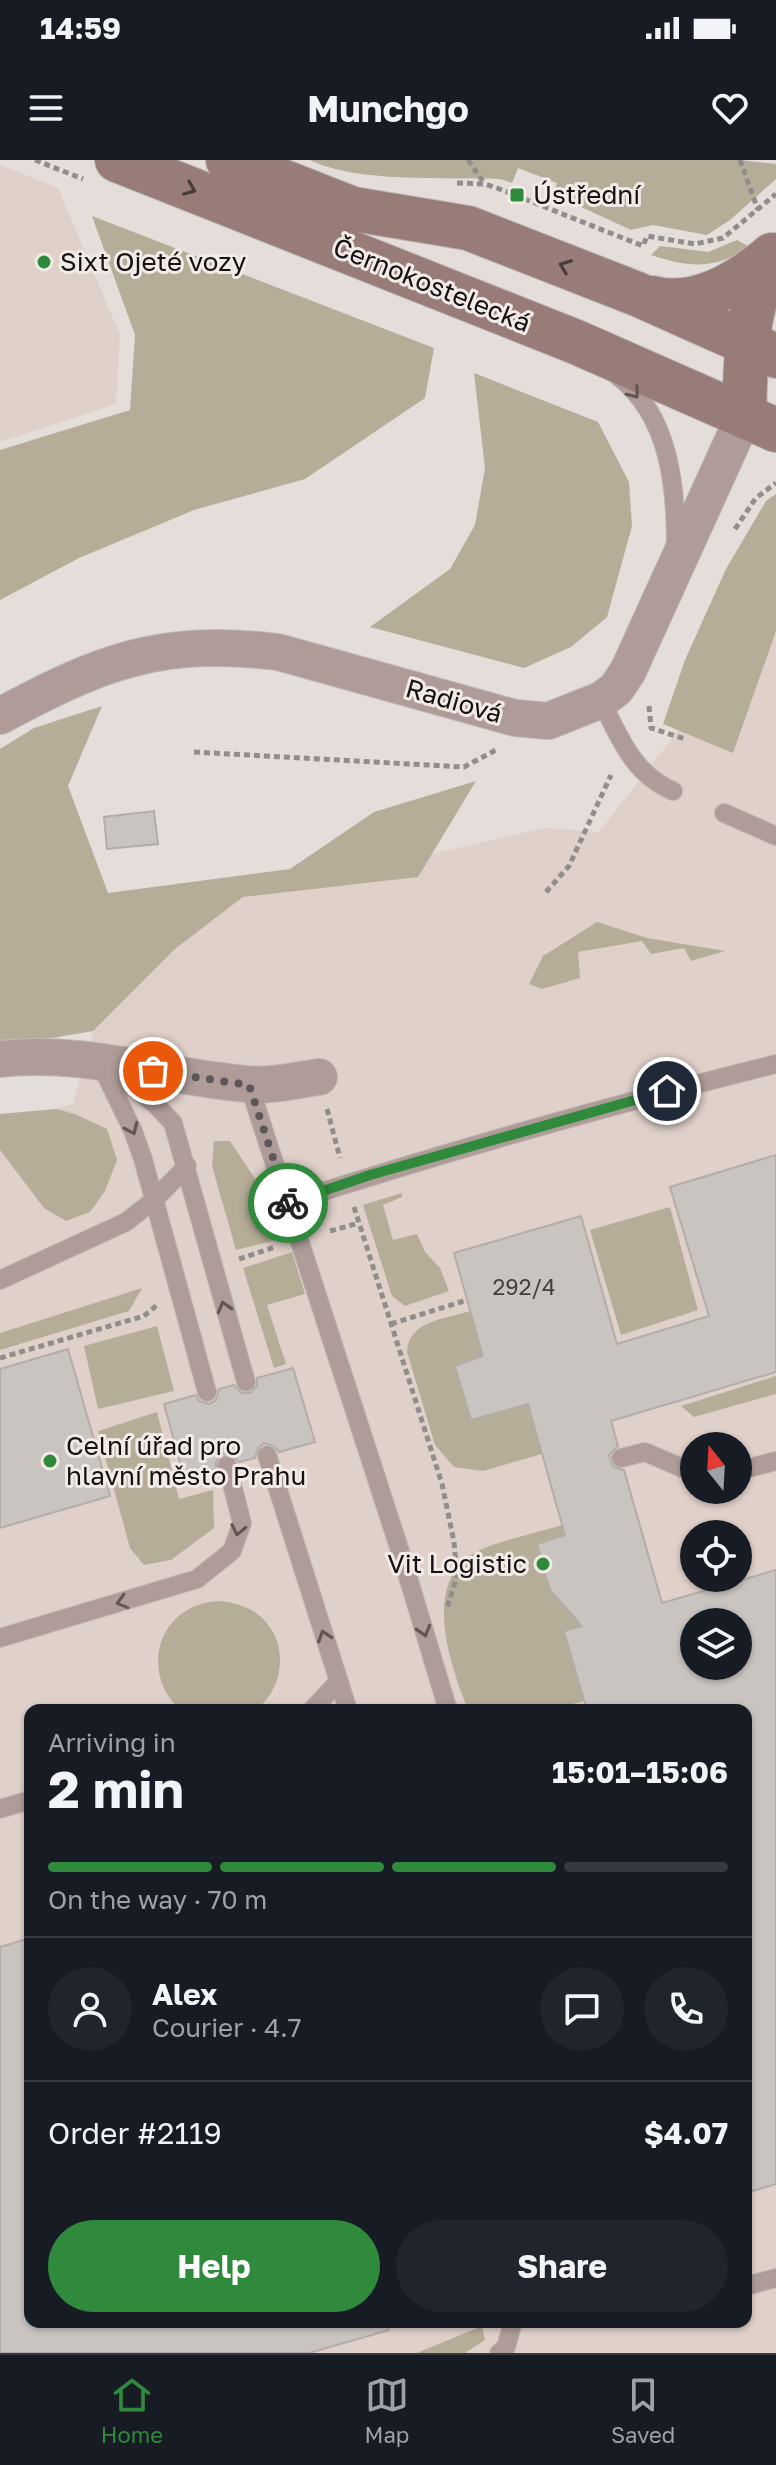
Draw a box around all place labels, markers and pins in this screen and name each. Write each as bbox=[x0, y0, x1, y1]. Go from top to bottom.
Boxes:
place label: Ústřední bbox=[533, 179, 642, 210]
marker: Ústřední bbox=[508, 186, 526, 204]
place label: Sixt Ojeté vozy bbox=[60, 246, 247, 277]
marker: Sixt Ojeté vozy bbox=[35, 253, 53, 271]
pin bbox=[119, 1037, 187, 1105]
pin bbox=[633, 1057, 701, 1125]
place label: Celní úřad pro hlavní město Prahu bbox=[66, 1430, 306, 1491]
marker: Celní úřad pro hlavní město Prahu bbox=[41, 1452, 59, 1470]
place label: Vit Logistic bbox=[387, 1548, 527, 1579]
marker: Vit Logistic bbox=[534, 1555, 552, 1573]

